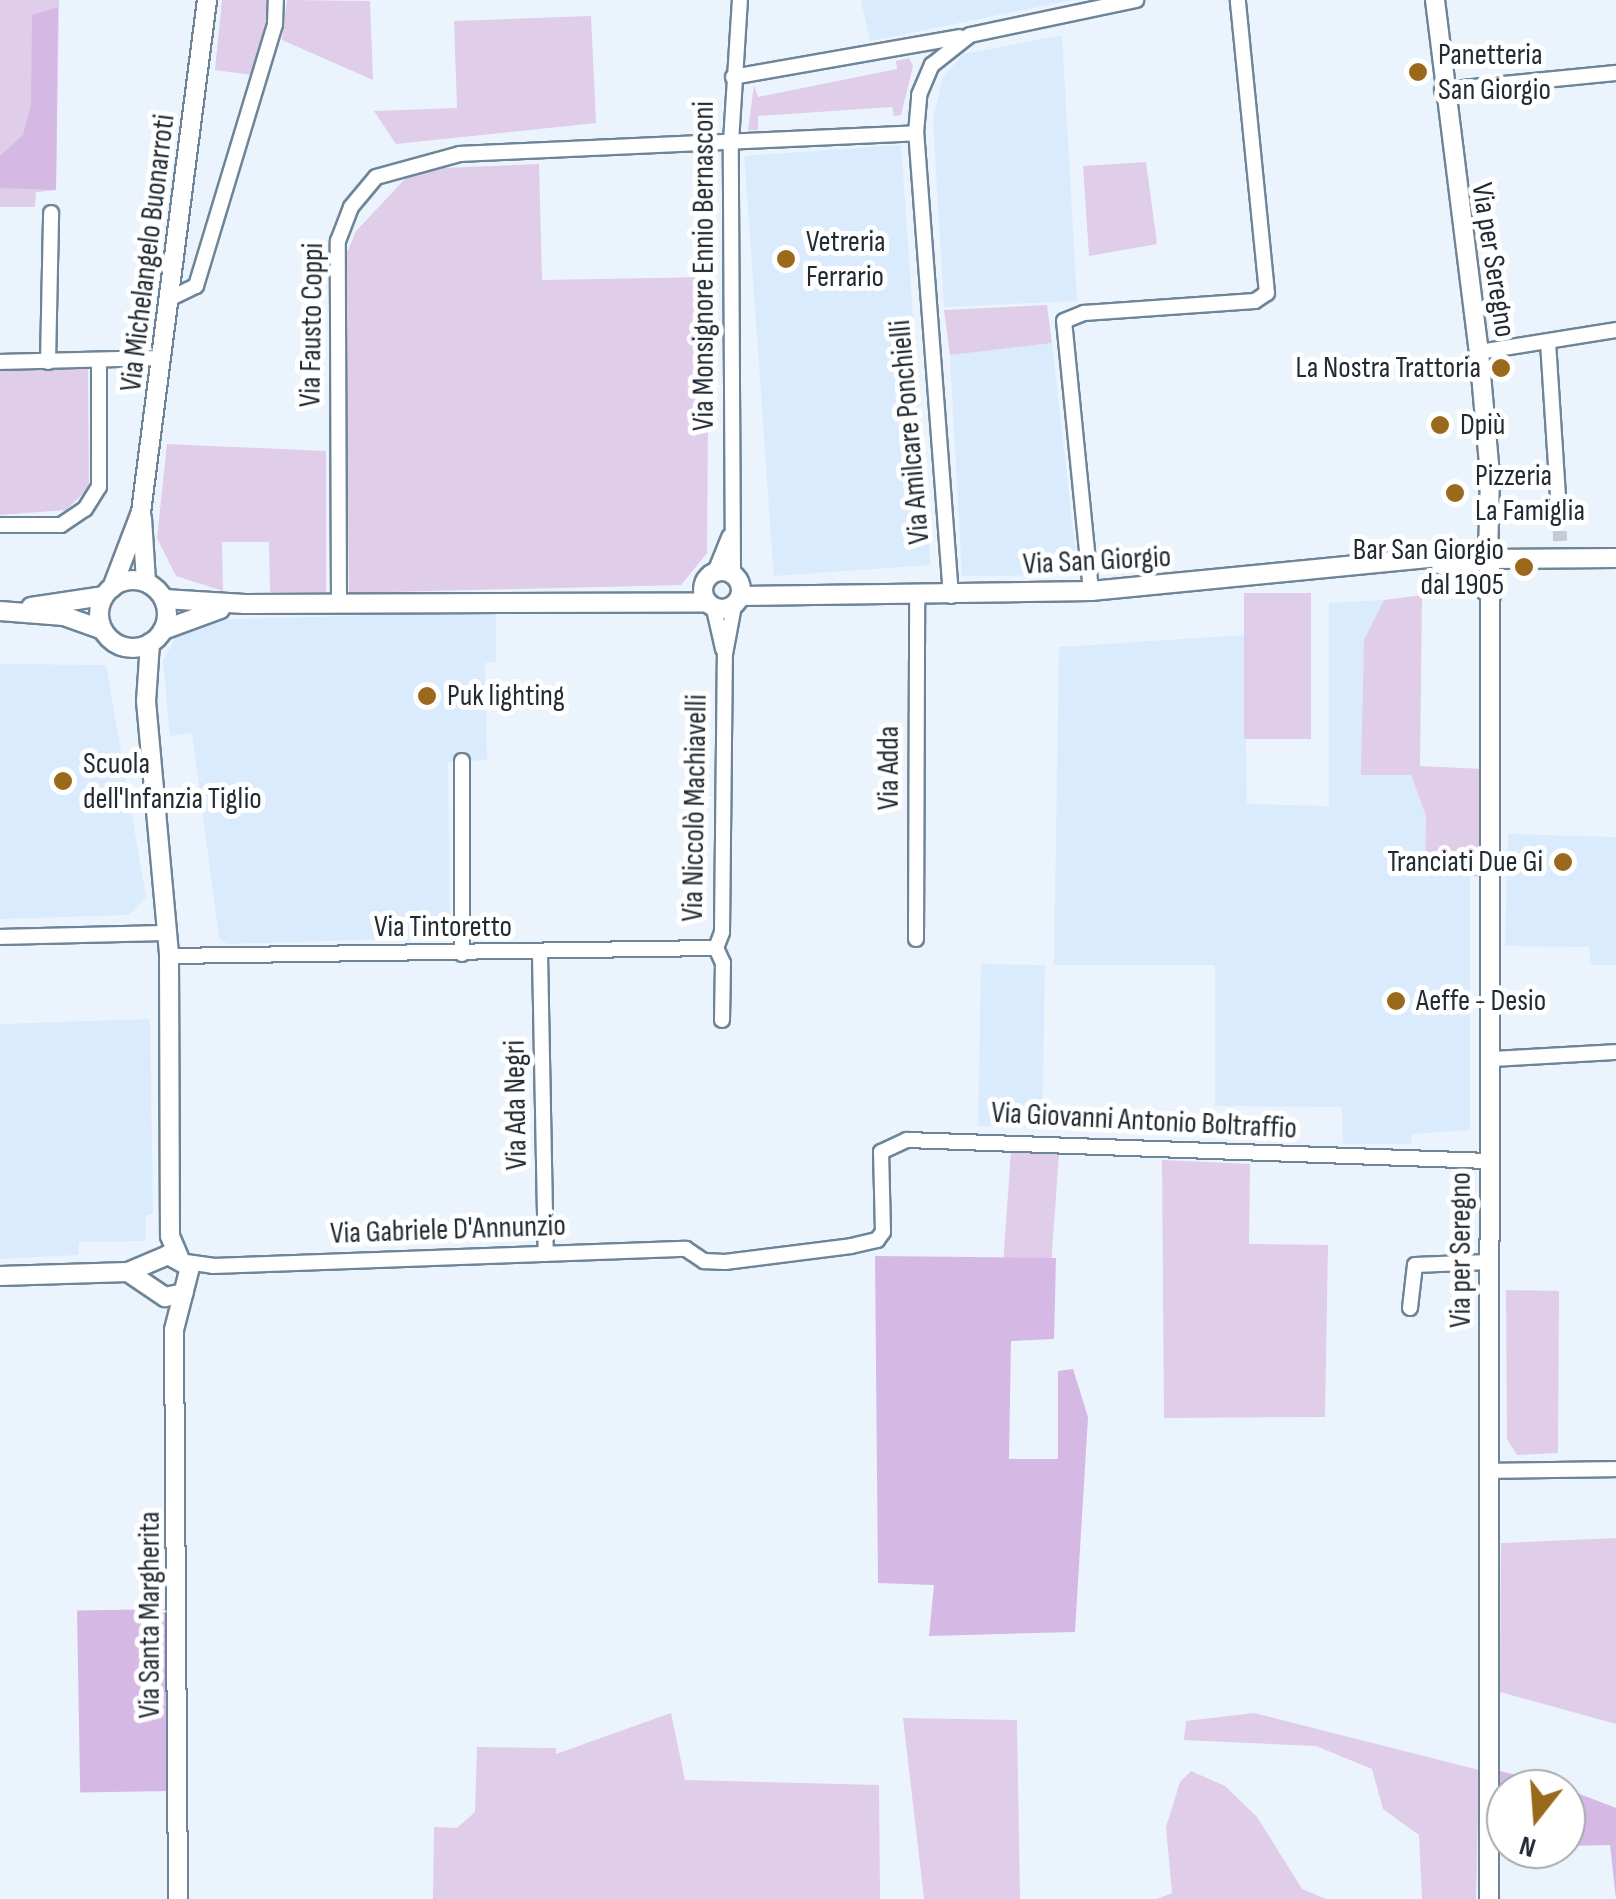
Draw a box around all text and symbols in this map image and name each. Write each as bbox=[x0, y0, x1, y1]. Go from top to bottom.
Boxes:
place label: Panetteria San Giorgio bbox=[1438, 37, 1551, 108]
marker: Panetteria San Giorgio bbox=[1407, 61, 1429, 83]
street label: Via Monsignore Ennio Bernasconi bbox=[686, 101, 722, 431]
street label: Via Michelangelo Buonarroti bbox=[113, 112, 183, 394]
street label: Via per Seregno bbox=[1463, 180, 1523, 340]
place label: Vetreria Ferrario bbox=[806, 224, 886, 294]
street label: Via Fausto Coppi bbox=[293, 243, 331, 407]
marker: Vetreria Ferrario bbox=[775, 248, 797, 270]
street label: Via Amilcare Ponchielli bbox=[882, 318, 938, 546]
place label: La Nostra Trattoria bbox=[1296, 350, 1481, 386]
marker: La Nostra Trattoria bbox=[1490, 357, 1512, 379]
place label: Dpiù bbox=[1460, 407, 1505, 443]
marker: Dpiù bbox=[1429, 414, 1451, 436]
place label: Pizzeria La Famiglia bbox=[1475, 458, 1585, 528]
marker: Pizzeria La Famiglia bbox=[1444, 482, 1466, 504]
place label: Bar San Giorgio dal 1905 bbox=[1353, 532, 1504, 602]
street label: Via San Giorgio bbox=[1022, 539, 1172, 583]
marker: Bar San Giorgio dal 1905 bbox=[1513, 556, 1535, 578]
place label: Puk lighting bbox=[447, 678, 565, 714]
marker: Puk lighting bbox=[416, 685, 438, 707]
street label: Via Niccolò Machiavelli bbox=[675, 694, 715, 922]
street label: Via Adda bbox=[871, 726, 907, 810]
place label: Scuola dell'Infanzia Tiglio bbox=[83, 746, 262, 816]
marker: Scuola dell'Infanzia Tiglio bbox=[52, 770, 74, 792]
place label: Tranciati Due Gi bbox=[1387, 844, 1543, 880]
marker: Tranciati Due Gi bbox=[1552, 851, 1574, 873]
street label: Via Tintoretto bbox=[374, 909, 512, 945]
place label: Aeffe - Desio bbox=[1416, 983, 1546, 1019]
marker: Aeffe - Desio bbox=[1385, 990, 1407, 1012]
street label: Via Ada Negri bbox=[497, 1040, 535, 1170]
street label: Via Giovanni Antonio Boltraffio bbox=[990, 1095, 1298, 1147]
street label: Via per Seregno bbox=[1443, 1172, 1479, 1328]
street label: Via Gabriele D'Annunzio bbox=[330, 1208, 566, 1252]
street label: Via Santa Margherita bbox=[132, 1512, 168, 1718]
north arrow bbox=[1486, 1769, 1586, 1869]
text: N bbox=[1516, 1828, 1540, 1864]

